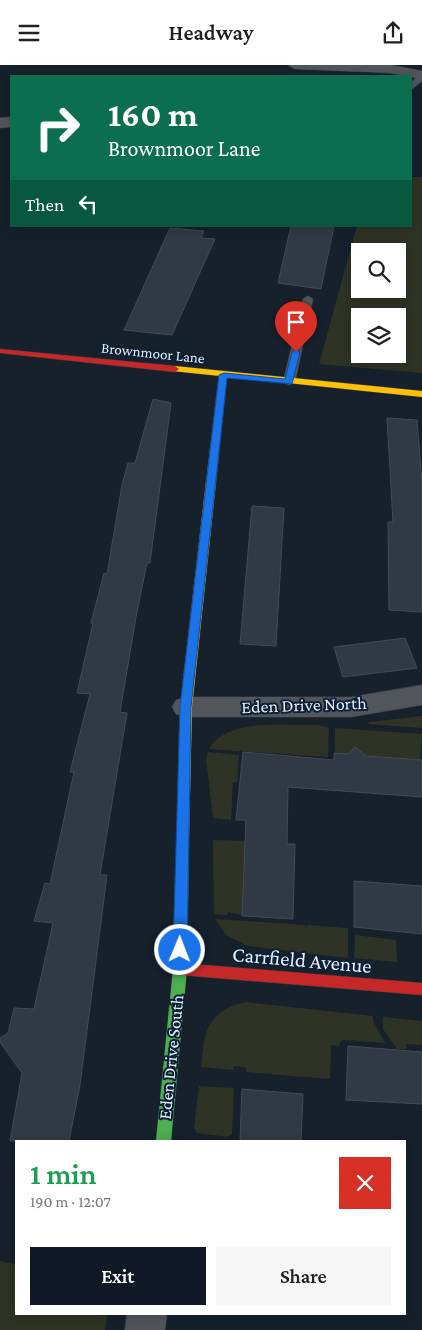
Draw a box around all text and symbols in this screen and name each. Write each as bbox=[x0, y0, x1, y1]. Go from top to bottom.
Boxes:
icon: menu bbox=[15, 19, 43, 47]
icon: share bbox=[379, 19, 407, 47]
text: Headway bbox=[169, 20, 253, 45]
icon: right bbox=[25, 95, 90, 160]
text: 160 m bbox=[108, 95, 198, 134]
text: Brownmoor Lane bbox=[108, 136, 260, 161]
icon: left bbox=[74, 190, 102, 218]
text: Then bbox=[25, 194, 64, 215]
map controls bbox=[351, 243, 406, 363]
button: search bbox=[351, 243, 406, 298]
pin bbox=[275, 301, 317, 352]
icon: arrive bbox=[282, 308, 310, 336]
button: layers bbox=[351, 308, 406, 363]
street label: Brownmoor Lane bbox=[100, 340, 206, 366]
street label: Eden Drive North bbox=[241, 693, 367, 717]
position arrow bbox=[153, 923, 205, 975]
street label: Carrfield Avenue bbox=[231, 942, 373, 978]
street label: Eden Drive South bbox=[155, 993, 188, 1120]
text: 1 min bbox=[30, 1157, 97, 1190]
button: close bbox=[339, 1157, 391, 1209]
text: 190 m · 12:07 bbox=[30, 1193, 111, 1210]
button: Exit bbox=[30, 1247, 206, 1305]
button: Share bbox=[216, 1247, 391, 1305]

